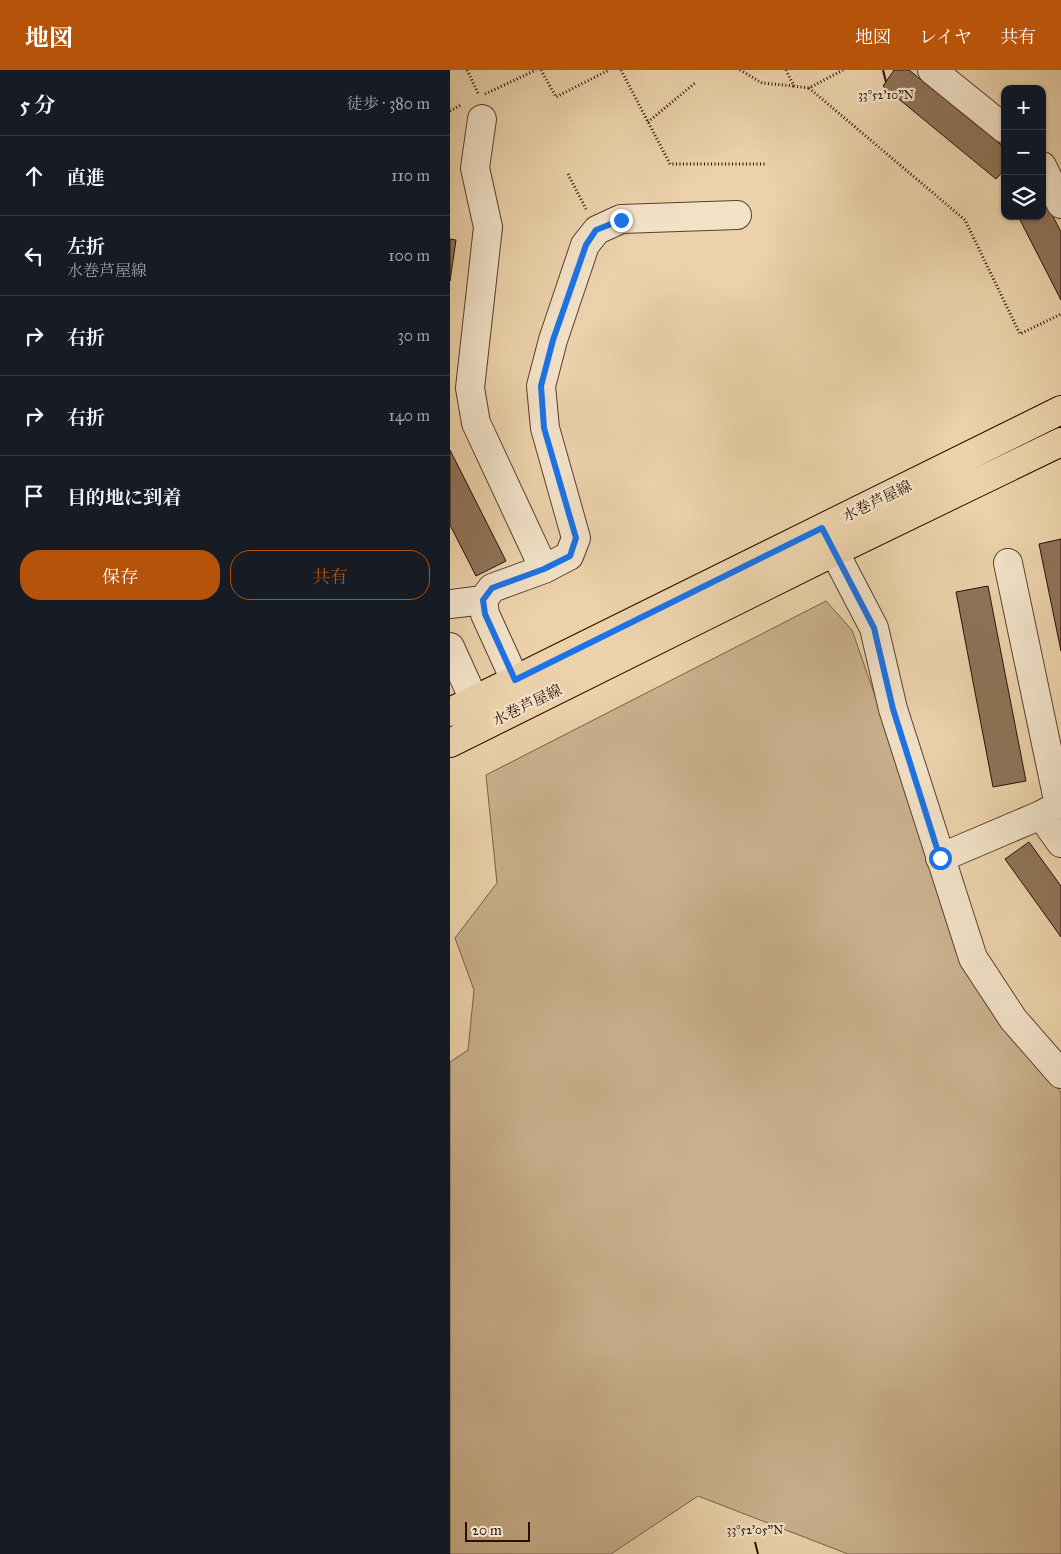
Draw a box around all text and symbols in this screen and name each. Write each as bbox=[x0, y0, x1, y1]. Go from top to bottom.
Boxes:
text: 地図 bbox=[25, 23, 73, 53]
text: 地図 bbox=[855, 26, 891, 48]
text: レイヤ bbox=[919, 26, 972, 48]
text: 共有 bbox=[1000, 26, 1036, 48]
map controls bbox=[1001, 85, 1046, 220]
button: + bbox=[1001, 85, 1046, 130]
text: 33°52'10"N bbox=[858, 88, 914, 102]
text: 5 分 bbox=[20, 92, 55, 118]
text: 徒歩 · 380 m bbox=[347, 94, 430, 113]
button: − bbox=[1001, 130, 1046, 175]
icon: ahead bbox=[20, 162, 48, 190]
text: 直進 bbox=[67, 166, 105, 189]
text: 110 m bbox=[391, 166, 430, 185]
button: layers bbox=[1001, 175, 1046, 220]
route end bbox=[610, 209, 633, 232]
text: 左折 bbox=[67, 235, 105, 258]
icon: left bbox=[20, 242, 48, 270]
text: 100 m bbox=[388, 246, 430, 265]
text: 水巻芦屋線 bbox=[67, 261, 147, 280]
icon: right bbox=[20, 322, 48, 350]
text: 右折 bbox=[67, 326, 105, 349]
text: 30 m bbox=[397, 326, 430, 345]
icon: right bbox=[20, 402, 48, 430]
text: 右折 bbox=[67, 406, 105, 429]
text: 140 m bbox=[389, 406, 430, 425]
street label: 水巻芦屋線 bbox=[839, 476, 915, 526]
icon: arrive bbox=[20, 482, 48, 510]
text: 目的地に到着 bbox=[67, 486, 181, 509]
button: 保存 bbox=[20, 550, 220, 600]
button: 共有 bbox=[230, 550, 430, 600]
street label: 水巻芦屋線 bbox=[489, 680, 565, 730]
route start bbox=[929, 847, 952, 870]
scale bar bbox=[465, 1519, 530, 1542]
text: 20 m bbox=[472, 1522, 502, 1539]
text: 33°52'05"N bbox=[727, 1523, 783, 1537]

